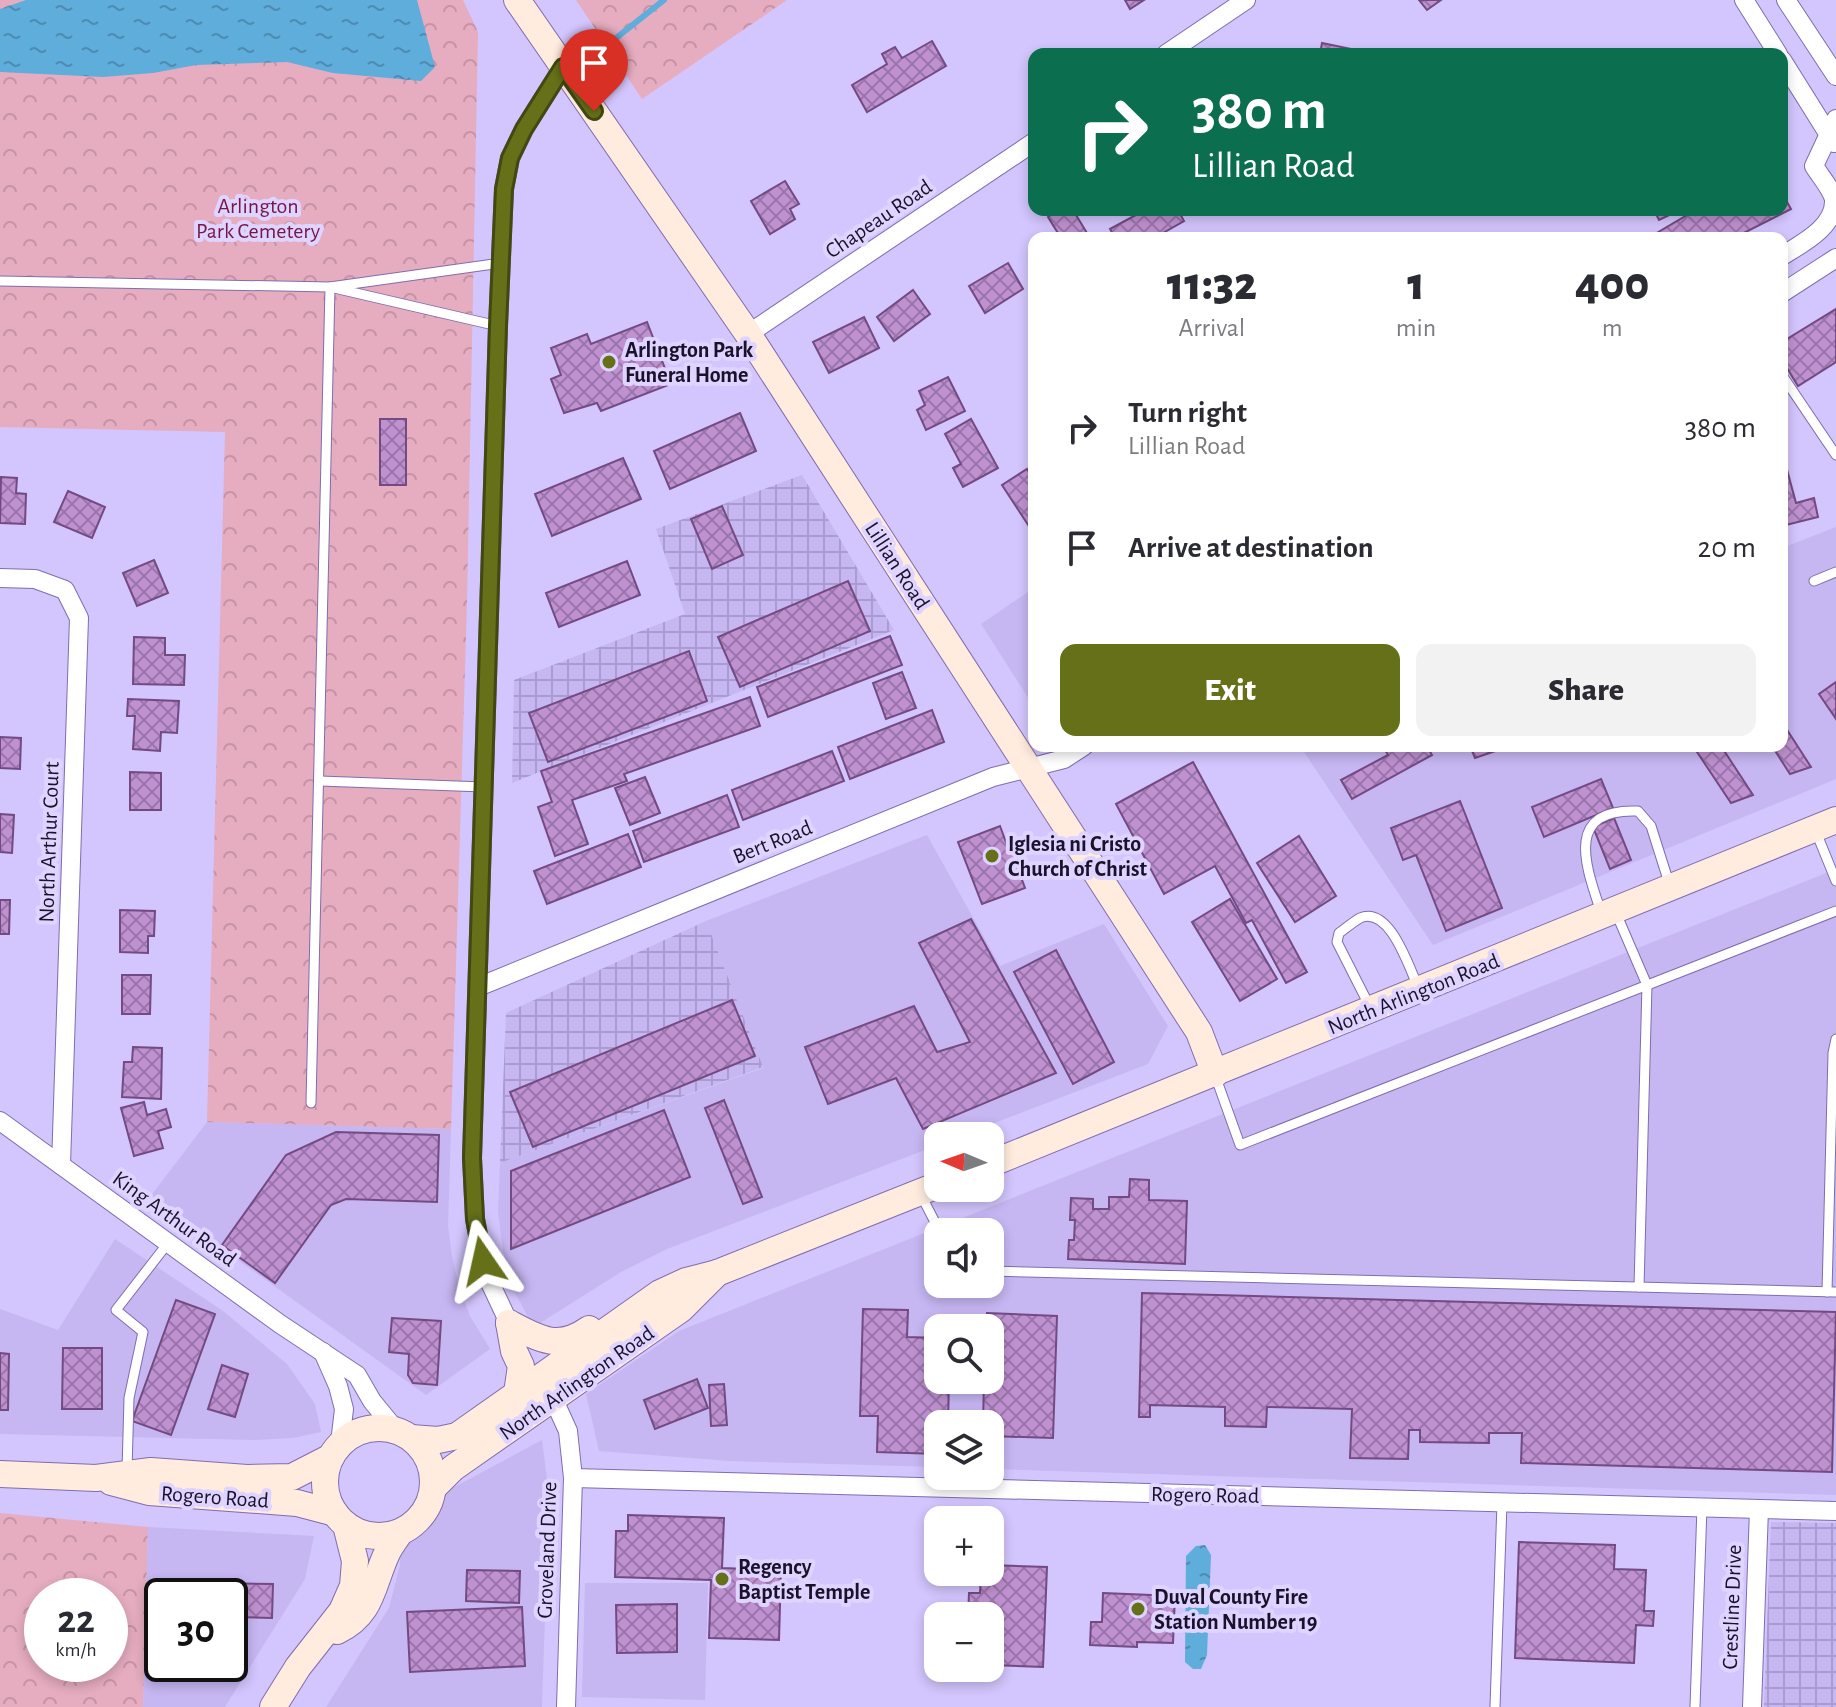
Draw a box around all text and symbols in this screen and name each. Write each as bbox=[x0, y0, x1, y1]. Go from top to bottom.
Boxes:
pin bbox=[560, 29, 628, 111]
icon: arrive bbox=[572, 41, 616, 85]
icon: right bbox=[1060, 80, 1164, 184]
text: 380 m bbox=[1192, 83, 1327, 139]
text: Lillian Road bbox=[1192, 148, 1355, 184]
street label: Chapeau Road bbox=[821, 175, 936, 262]
park label: Arlington Park Cemetery bbox=[196, 195, 321, 242]
text: 11:32 bbox=[1167, 261, 1257, 309]
text: 1 bbox=[1407, 261, 1425, 309]
text: 400 bbox=[1575, 261, 1649, 309]
text: Arrival bbox=[1178, 315, 1245, 341]
text: min bbox=[1396, 315, 1436, 341]
text: m bbox=[1602, 315, 1623, 341]
place label: Arlington Park Funeral Home bbox=[625, 339, 753, 386]
marker: Arlington Park Funeral Home bbox=[600, 353, 618, 371]
text: Turn right bbox=[1128, 398, 1247, 428]
icon: right bbox=[1060, 406, 1104, 450]
text: 380 m bbox=[1685, 413, 1756, 443]
text: Lillian Road bbox=[1128, 433, 1245, 459]
street label: Lillian Road bbox=[861, 518, 933, 613]
icon: arrive bbox=[1060, 526, 1104, 570]
text: Arrive at destination bbox=[1128, 533, 1374, 563]
text: 20 m bbox=[1698, 533, 1756, 563]
button: Exit bbox=[1060, 644, 1400, 736]
button: Share bbox=[1416, 644, 1756, 736]
street label: North Arthur Court bbox=[35, 761, 63, 923]
street label: Bert Road bbox=[730, 816, 815, 868]
place label: Iglesia ni Cristo Church of Christ bbox=[1008, 833, 1148, 880]
marker: Iglesia ni Cristo Church of Christ bbox=[983, 847, 1001, 865]
street label: North Arlington Road bbox=[1324, 949, 1502, 1038]
north arrow bbox=[924, 1122, 1004, 1202]
map controls bbox=[924, 1122, 1004, 1682]
street label: King Arthur Road bbox=[109, 1167, 240, 1271]
button: sound bbox=[924, 1218, 1004, 1298]
position arrow bbox=[441, 1219, 525, 1303]
button: search bbox=[924, 1314, 1004, 1394]
street label: North Arlington Road bbox=[495, 1321, 658, 1444]
button: layers bbox=[924, 1410, 1004, 1490]
street label: Groveland Drive bbox=[534, 1481, 560, 1619]
street label: Rogero Road bbox=[160, 1482, 270, 1512]
street label: Rogero Road bbox=[1151, 1483, 1259, 1507]
button: + bbox=[924, 1506, 1004, 1586]
street label: Crestline Drive bbox=[1719, 1544, 1745, 1670]
place label: Regency Baptist Temple bbox=[738, 1556, 871, 1603]
marker: Regency Baptist Temple bbox=[713, 1570, 731, 1588]
speed limit sign: 30 bbox=[144, 1578, 248, 1682]
place label: Duval County Fire Station Number 19 bbox=[1154, 1586, 1317, 1633]
text: 22 bbox=[57, 1600, 95, 1640]
marker: Duval County Fire Station Number 19 bbox=[1129, 1600, 1147, 1618]
button: − bbox=[924, 1602, 1004, 1682]
text: km/h bbox=[55, 1640, 97, 1660]

